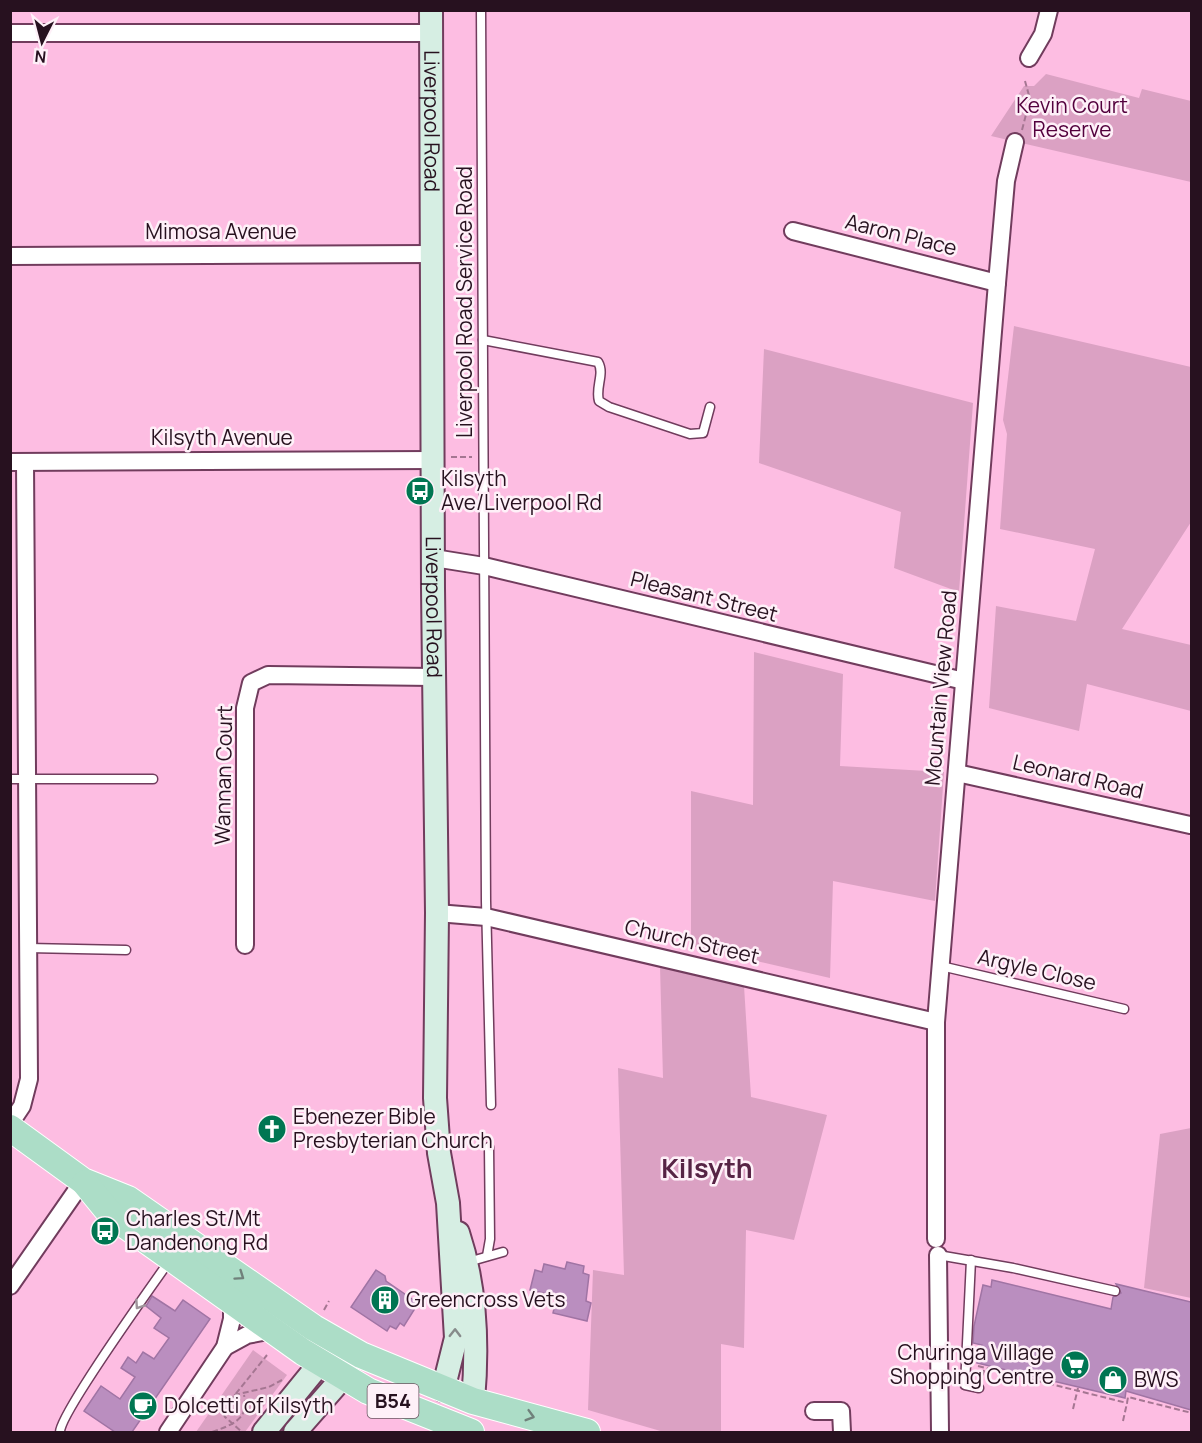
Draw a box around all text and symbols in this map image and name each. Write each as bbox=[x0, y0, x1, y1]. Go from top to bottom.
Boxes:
north arrow bbox=[12, 12, 72, 72]
text: N bbox=[34, 45, 47, 68]
street label: Liverpool Road bbox=[418, 50, 447, 192]
park label: Kevin Court Reserve bbox=[1016, 91, 1128, 143]
street label: Liverpool Road Service Road bbox=[450, 166, 478, 438]
street label: Aaron Place bbox=[842, 207, 960, 261]
street label: Mimosa Avenue bbox=[145, 217, 297, 245]
street label: Kilsyth Avenue bbox=[151, 423, 293, 451]
place label: Kilsyth Ave/Liverpool Rd bbox=[441, 464, 602, 516]
bus stop icon: Kilsyth Ave/Liverpool Rd bbox=[404, 475, 436, 507]
street label: Liverpool Road bbox=[420, 536, 449, 678]
street label: Pleasant Street bbox=[628, 564, 781, 628]
street label: Mountain View Road bbox=[918, 589, 962, 787]
street label: Wannan Court bbox=[208, 705, 238, 845]
street label: Leonard Road bbox=[1010, 747, 1146, 805]
street label: Church Street bbox=[622, 912, 762, 970]
street label: Argyle Close bbox=[975, 942, 1099, 996]
place label: Ebenezer Bible Presbyterian Church bbox=[293, 1102, 493, 1154]
church icon: Ebenezer Bible Presbyterian Church bbox=[256, 1113, 288, 1145]
district label: Kilsyth bbox=[661, 1149, 753, 1186]
place label: Charles St/Mt Dandenong Rd bbox=[126, 1204, 268, 1256]
bus stop icon: Charles St/Mt Dandenong Rd bbox=[89, 1215, 121, 1247]
one-way arrow bbox=[233, 1269, 244, 1280]
building icon: Greencross Vets bbox=[369, 1284, 401, 1316]
place label: Greencross Vets bbox=[406, 1285, 565, 1313]
one-way arrow bbox=[135, 1299, 146, 1310]
one-way arrow bbox=[449, 1328, 461, 1337]
place label: Churinga Village Shopping Centre bbox=[890, 1338, 1054, 1390]
supermarket icon: Churinga Village Shopping Centre bbox=[1059, 1349, 1091, 1381]
shop icon: BWS bbox=[1097, 1364, 1129, 1396]
place label: BWS bbox=[1134, 1365, 1178, 1393]
road number: B54 bbox=[368, 1384, 418, 1418]
cafe icon: Dolcetti of Kilsyth bbox=[127, 1390, 159, 1422]
place label: Dolcetti of Kilsyth bbox=[164, 1391, 333, 1419]
one-way arrow bbox=[524, 1409, 534, 1421]

